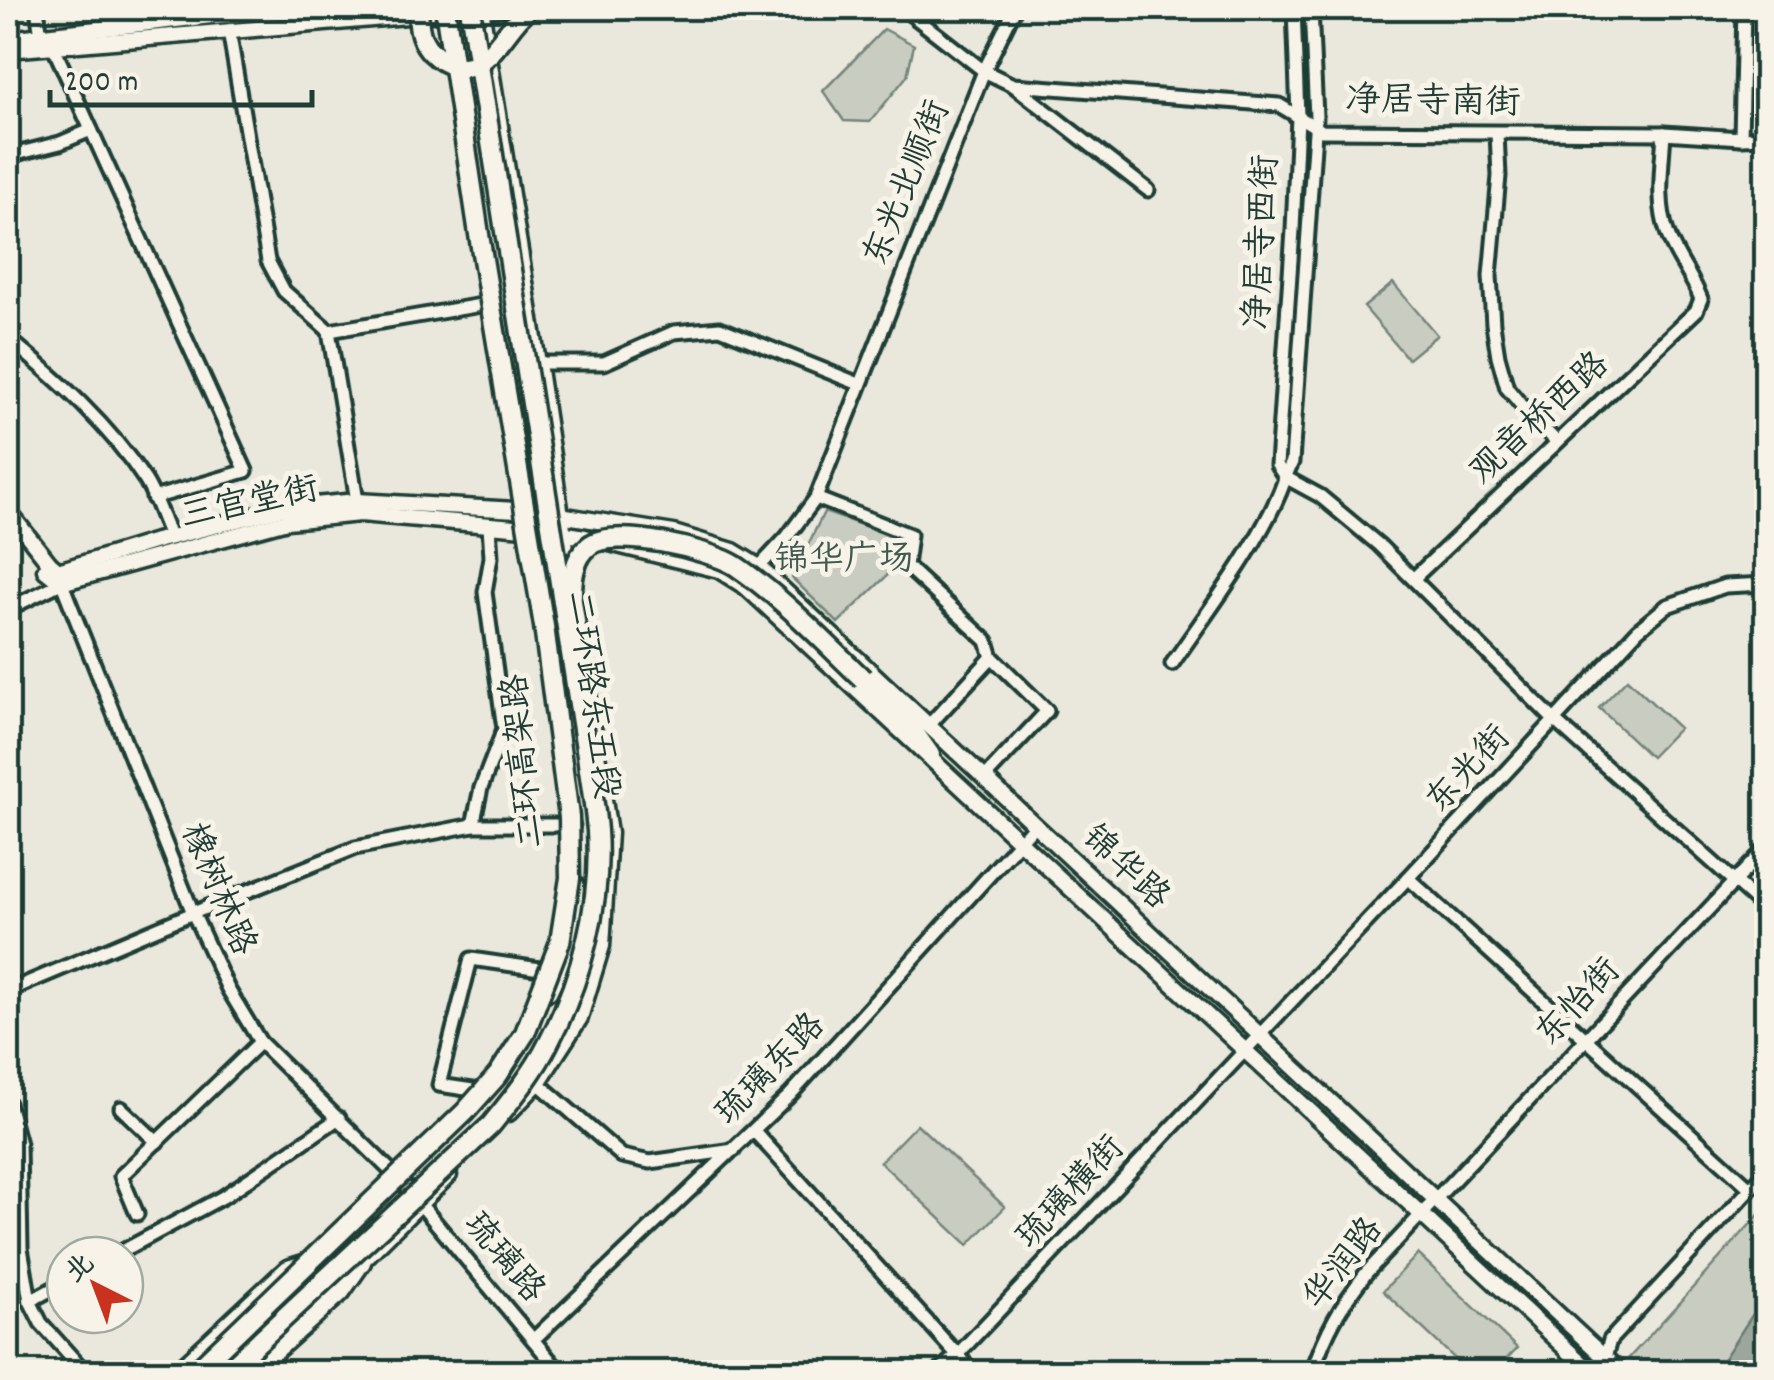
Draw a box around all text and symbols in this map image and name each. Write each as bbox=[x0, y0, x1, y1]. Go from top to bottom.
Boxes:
scale bar bbox=[50, 45, 312, 107]
text: 200 m bbox=[65, 63, 138, 106]
street label: 净居寺南街 bbox=[1345, 77, 1521, 131]
street label: 东光北顺街 bbox=[853, 93, 965, 275]
street label: 净居寺西街 bbox=[1234, 153, 1294, 331]
street label: 观音桥西路 bbox=[1460, 342, 1622, 498]
street label: 三官堂街 bbox=[176, 466, 324, 544]
park label: 锦华广场 bbox=[774, 537, 914, 587]
street label: 二环路东五段 bbox=[551, 588, 629, 802]
street label: 二环高架路 bbox=[492, 671, 560, 851]
street label: 东光街 bbox=[1416, 716, 1524, 826]
street label: 锦华路 bbox=[1069, 815, 1179, 923]
street label: 橡树林路 bbox=[166, 816, 266, 964]
street label: 东怡街 bbox=[1526, 949, 1634, 1059]
street label: 琉璃东路 bbox=[705, 1003, 839, 1139]
street label: 琉璃横街 bbox=[1006, 1126, 1138, 1262]
street label: 琉璃路 bbox=[449, 1203, 555, 1315]
street label: 华润路 bbox=[1293, 1208, 1397, 1322]
north arrow bbox=[45, 1235, 145, 1335]
text: 北 bbox=[58, 1246, 105, 1294]

